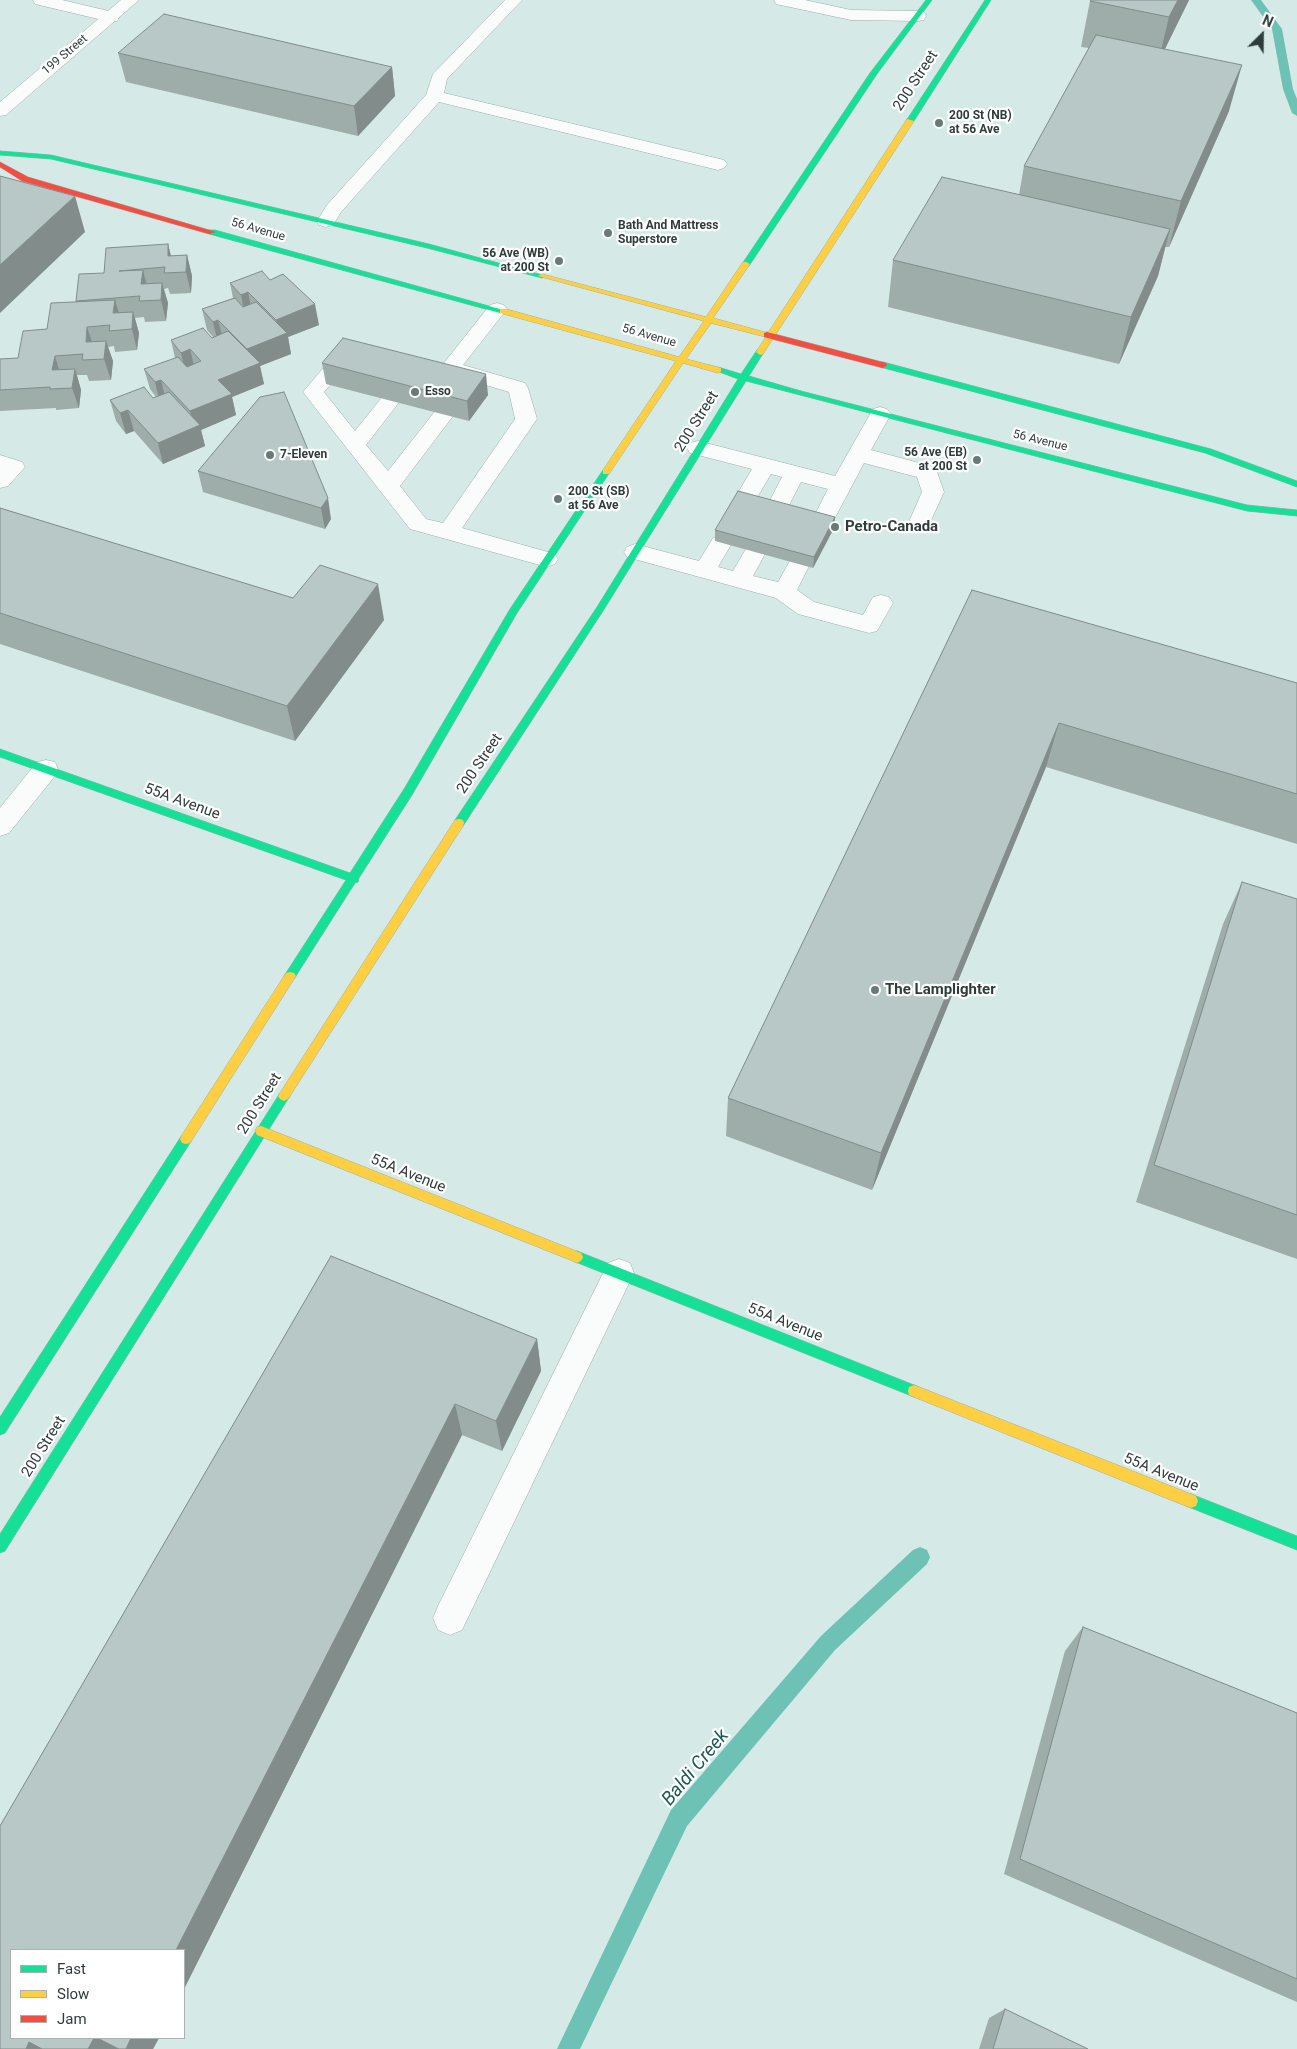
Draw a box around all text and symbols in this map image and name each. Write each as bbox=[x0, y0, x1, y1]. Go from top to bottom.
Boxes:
north arrow bbox=[1237, 10, 1287, 60]
text: N bbox=[1260, 12, 1276, 30]
street label: 199 Street bbox=[39, 32, 91, 78]
street label: 200 Street bbox=[890, 47, 942, 115]
place label: 200 St (NB) at 56 Ave bbox=[949, 109, 1012, 137]
marker: 200 St (NB) at 56 Ave bbox=[933, 117, 945, 129]
street label: 56 Avenue bbox=[229, 215, 287, 245]
place label: Bath And Mattress Superstore bbox=[618, 219, 718, 247]
marker: Bath And Mattress Superstore bbox=[602, 227, 614, 239]
place label: 56 Ave (WB) at 200 St bbox=[482, 247, 549, 275]
marker: 56 Ave (WB) at 200 St bbox=[553, 255, 565, 267]
street label: 56 Avenue bbox=[620, 321, 678, 351]
place label: Esso bbox=[425, 385, 451, 399]
marker: Esso bbox=[409, 386, 421, 398]
street label: 200 Street bbox=[671, 388, 723, 456]
street label: 56 Avenue bbox=[1011, 427, 1069, 455]
place label: 56 Ave (EB) at 200 St bbox=[904, 446, 967, 474]
place label: 7-Eleven bbox=[280, 448, 327, 462]
marker: 7-Eleven bbox=[264, 449, 276, 461]
marker: 56 Ave (EB) at 200 St bbox=[971, 454, 983, 466]
place label: 200 St (SB) at 56 Ave bbox=[568, 485, 630, 513]
marker: 200 St (SB) at 56 Ave bbox=[552, 493, 564, 505]
place label: Petro-Canada bbox=[845, 518, 938, 536]
marker: Petro-Canada bbox=[829, 521, 841, 533]
street label: 200 Street bbox=[453, 731, 507, 797]
street label: 55A Avenue bbox=[142, 780, 222, 824]
place label: The Lamplighter bbox=[885, 981, 996, 999]
marker: The Lamplighter bbox=[869, 984, 881, 996]
street label: 200 Street bbox=[234, 1070, 286, 1138]
street label: 55A Avenue bbox=[368, 1151, 448, 1197]
street label: 55A Avenue bbox=[745, 1300, 825, 1346]
street label: 200 Street bbox=[18, 1413, 70, 1481]
street label: 55A Avenue bbox=[1121, 1450, 1201, 1496]
water label: Baldi Creek bbox=[658, 1725, 734, 1811]
legend bbox=[10, 1949, 185, 2039]
text: Fast bbox=[57, 1960, 86, 1978]
text: Slow bbox=[57, 1985, 89, 2003]
text: Jam bbox=[57, 2010, 87, 2028]

